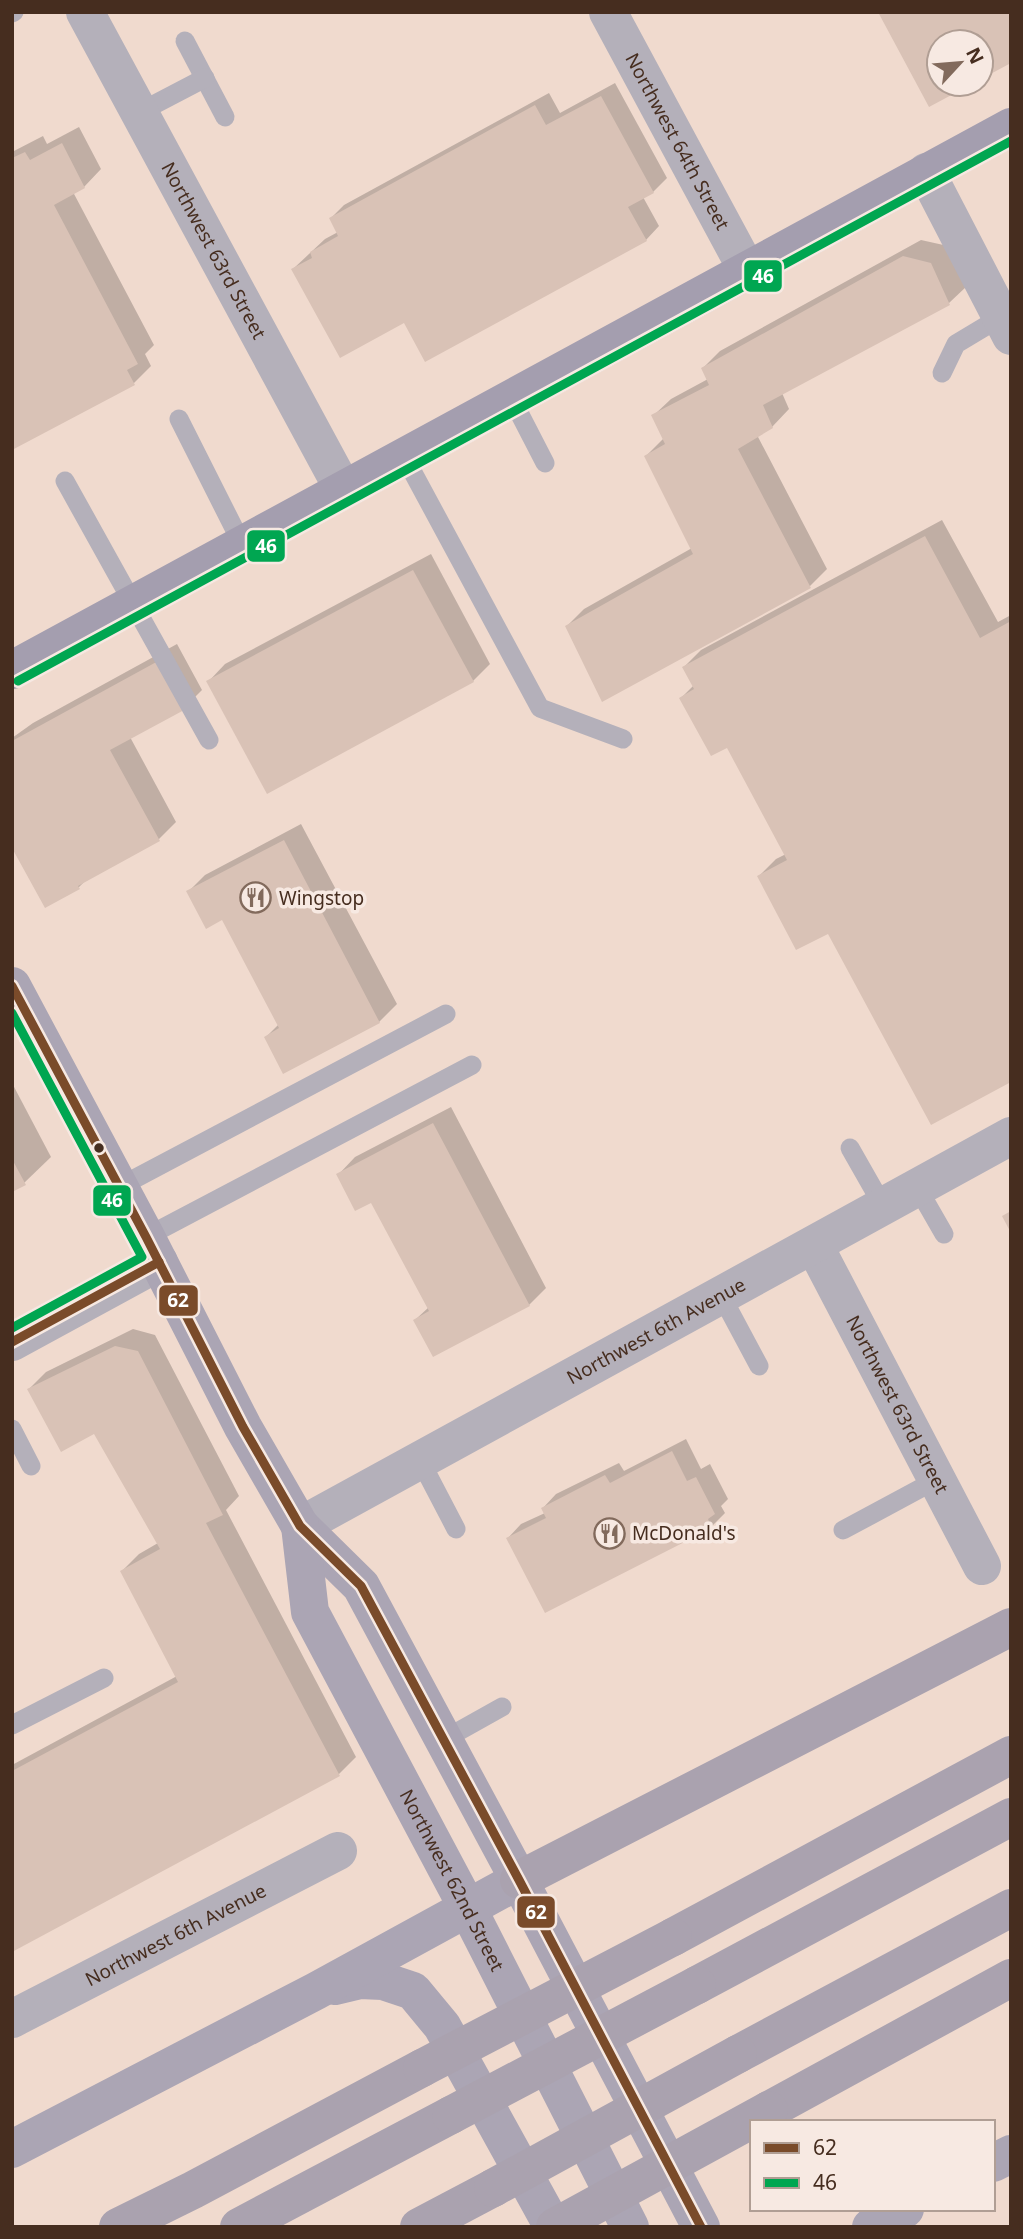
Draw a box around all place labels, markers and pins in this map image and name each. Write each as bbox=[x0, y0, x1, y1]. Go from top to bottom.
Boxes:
restaurant icon: Wingstop bbox=[239, 881, 273, 915]
place label: Wingstop bbox=[279, 885, 364, 911]
unlabelled marker bbox=[92, 1141, 106, 1155]
restaurant icon: McDonald's bbox=[592, 1516, 626, 1550]
place label: McDonald's bbox=[632, 1520, 736, 1546]

